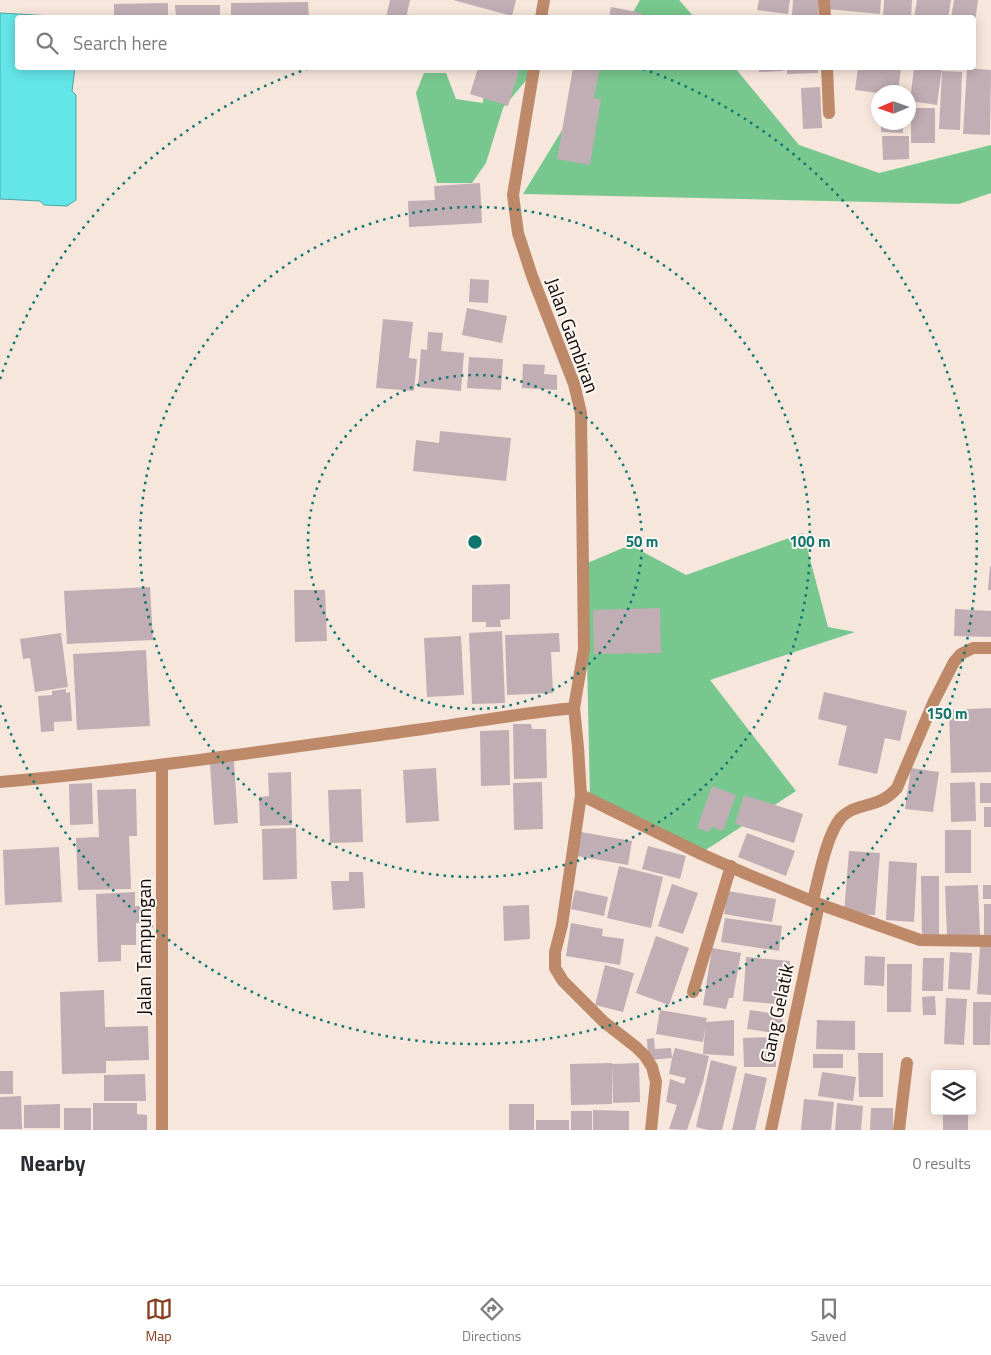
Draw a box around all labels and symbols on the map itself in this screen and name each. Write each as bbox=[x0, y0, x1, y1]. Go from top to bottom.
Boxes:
north arrow bbox=[871, 85, 916, 130]
street label: Jalan Gambiran bbox=[539, 273, 607, 397]
text: 50 m bbox=[626, 530, 658, 553]
text: 100 m bbox=[789, 530, 831, 553]
centre of rings bbox=[466, 533, 484, 551]
text: 150 m bbox=[926, 702, 968, 725]
street label: Jalan Tampungan bbox=[129, 879, 158, 1015]
street label: Gang Gelatik bbox=[751, 961, 801, 1065]

